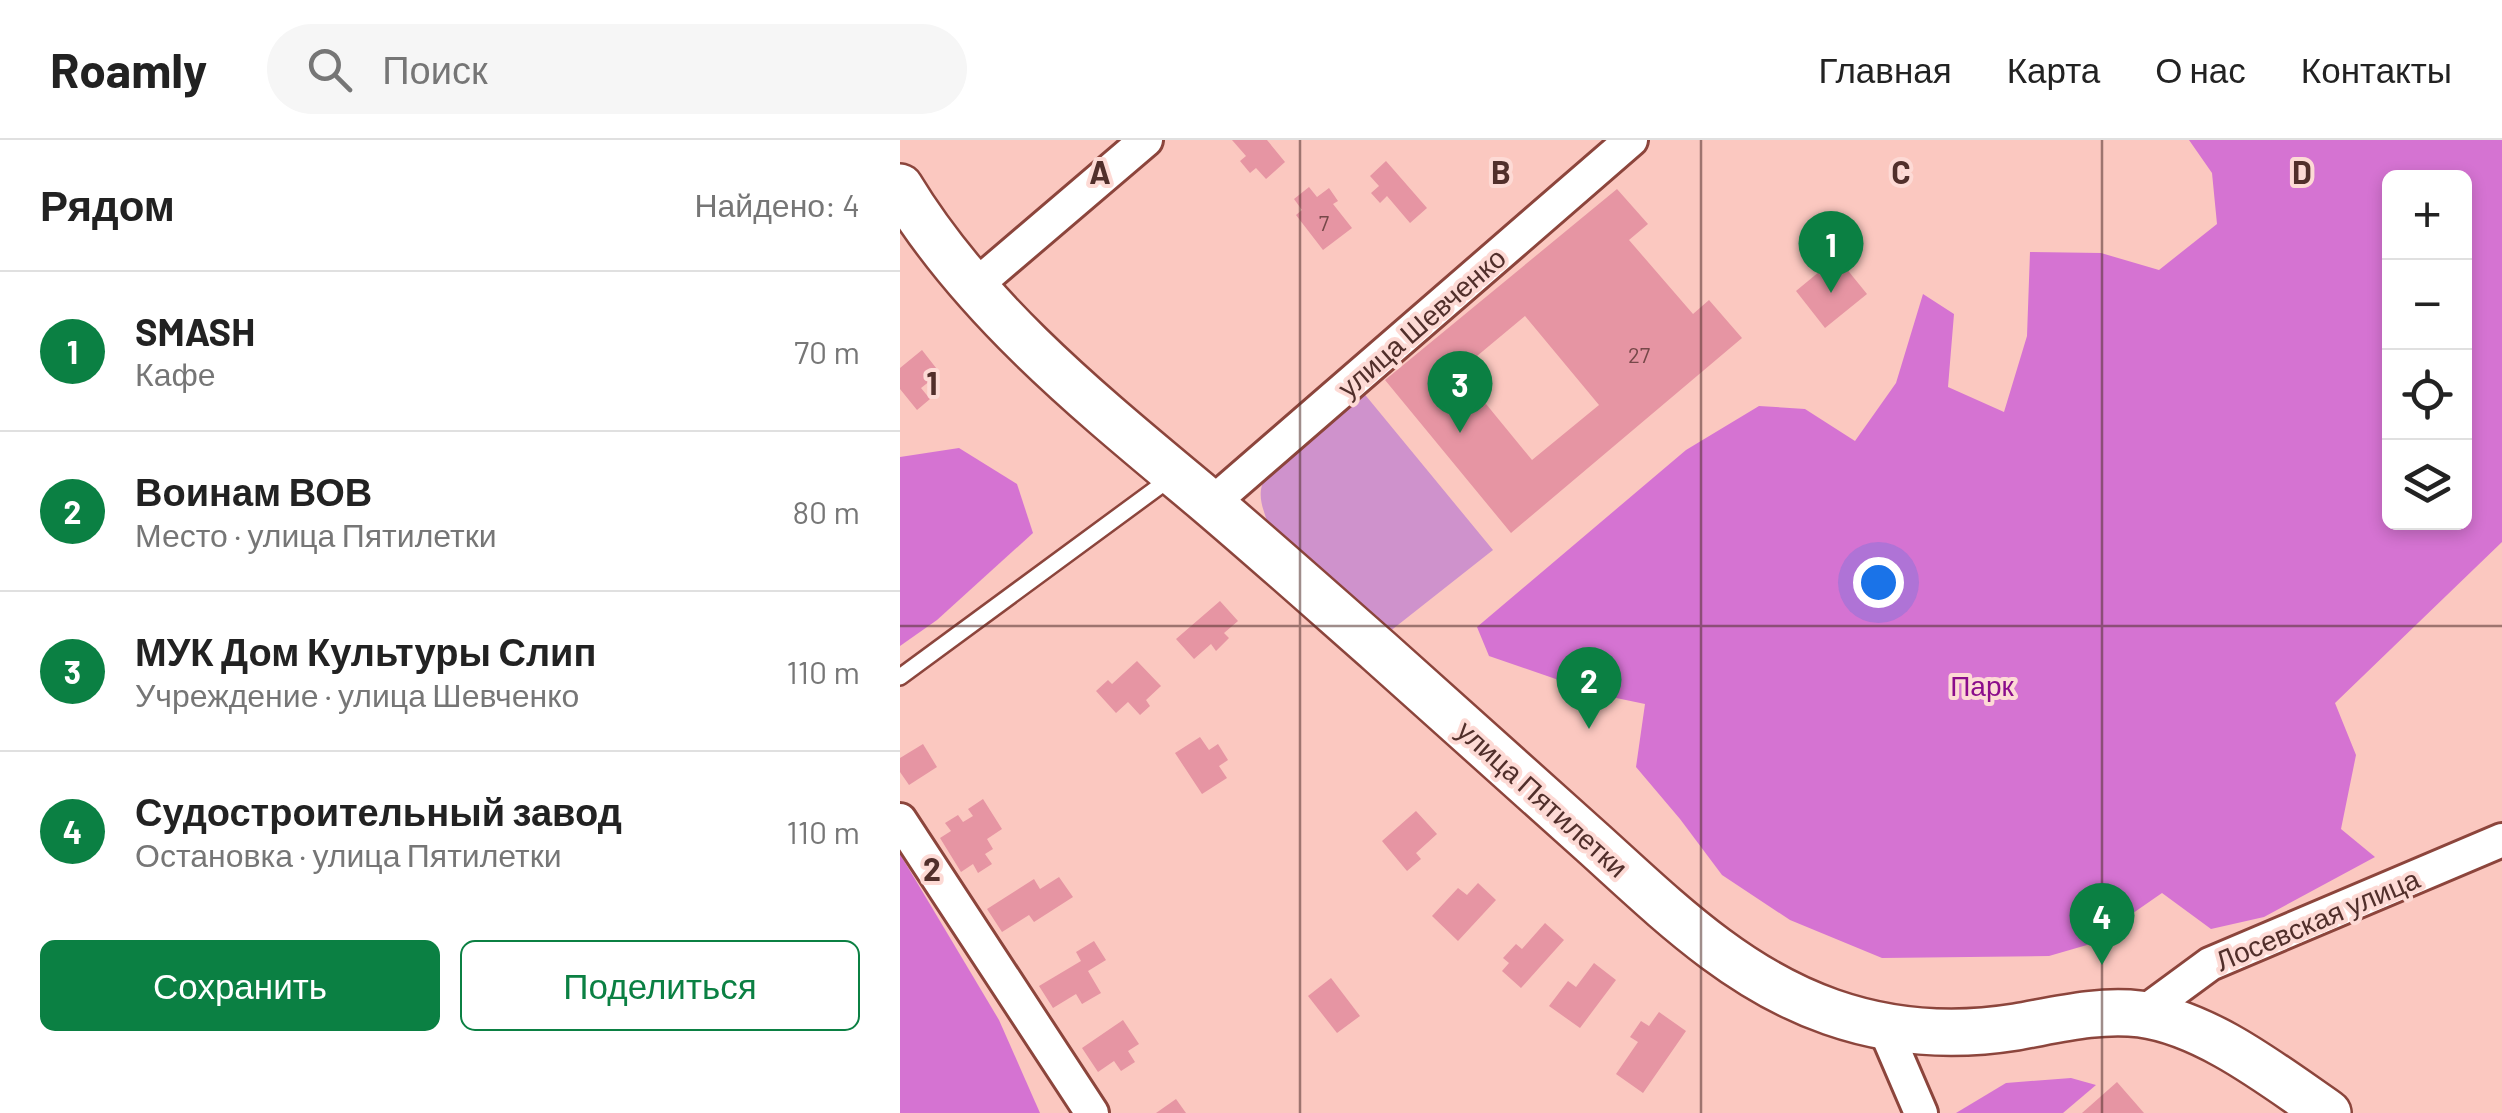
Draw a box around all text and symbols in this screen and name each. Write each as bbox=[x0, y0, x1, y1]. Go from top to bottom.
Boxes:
search box bbox=[267, 24, 967, 114]
text: Roamly bbox=[50, 40, 207, 98]
icon: search bbox=[302, 42, 357, 97]
text: Поиск bbox=[382, 46, 488, 92]
text: Главная bbox=[1818, 48, 1952, 90]
text: Карта bbox=[2007, 48, 2100, 90]
text: О нас bbox=[2155, 48, 2246, 90]
text: Контакты bbox=[2301, 48, 2452, 90]
text: A bbox=[1089, 152, 1111, 190]
text: B bbox=[1491, 152, 1511, 190]
text: C bbox=[1891, 152, 1911, 190]
text: D bbox=[2292, 152, 2312, 190]
map controls bbox=[2382, 170, 2472, 530]
button: + bbox=[2382, 170, 2472, 260]
text: Рядом bbox=[40, 179, 175, 229]
text: Найдено: 4 bbox=[694, 185, 860, 223]
house number: 7 bbox=[1319, 209, 1329, 235]
pin: 1 bbox=[1798, 210, 1864, 293]
street label: улица Шевченко bbox=[1330, 240, 1512, 404]
button: − bbox=[2382, 260, 2472, 350]
text: SMASH bbox=[135, 308, 255, 354]
text: 1 bbox=[67, 332, 78, 370]
text: 70 m bbox=[794, 332, 860, 370]
house number: 27 bbox=[1628, 341, 1650, 367]
pin: 3 bbox=[1428, 350, 1492, 433]
button: locate bbox=[2382, 350, 2472, 440]
text: Кафе bbox=[135, 354, 216, 392]
text: 1 bbox=[926, 363, 938, 401]
button: layers bbox=[2382, 440, 2472, 530]
text: Воинам ВОВ bbox=[135, 468, 372, 514]
text: 2 bbox=[64, 492, 81, 530]
text: 80 m bbox=[792, 492, 860, 530]
text: Место · улица Пятилетки bbox=[135, 515, 497, 553]
your location bbox=[1853, 557, 1904, 608]
text: МУК Дом Культуры Слип bbox=[135, 628, 596, 674]
pin: 2 bbox=[1556, 646, 1622, 729]
text: 3 bbox=[64, 652, 81, 690]
text: 110 m bbox=[787, 652, 860, 690]
park label: Парк bbox=[1950, 668, 2015, 702]
text: Учреждение · улица Шевченко bbox=[135, 675, 579, 713]
street label: улица Пятилетки bbox=[1451, 712, 1635, 884]
text: Судостроительный завод bbox=[135, 788, 622, 834]
text: 4 bbox=[63, 812, 82, 850]
text: 110 m bbox=[787, 812, 860, 850]
text: Остановка · улица Пятилетки bbox=[135, 835, 562, 873]
text: 2 bbox=[923, 849, 941, 887]
street label: Лосевская улица bbox=[2210, 861, 2424, 977]
pin: 4 bbox=[2070, 882, 2134, 965]
button: Сохранить bbox=[40, 940, 440, 1031]
button: Поделиться bbox=[460, 940, 860, 1031]

